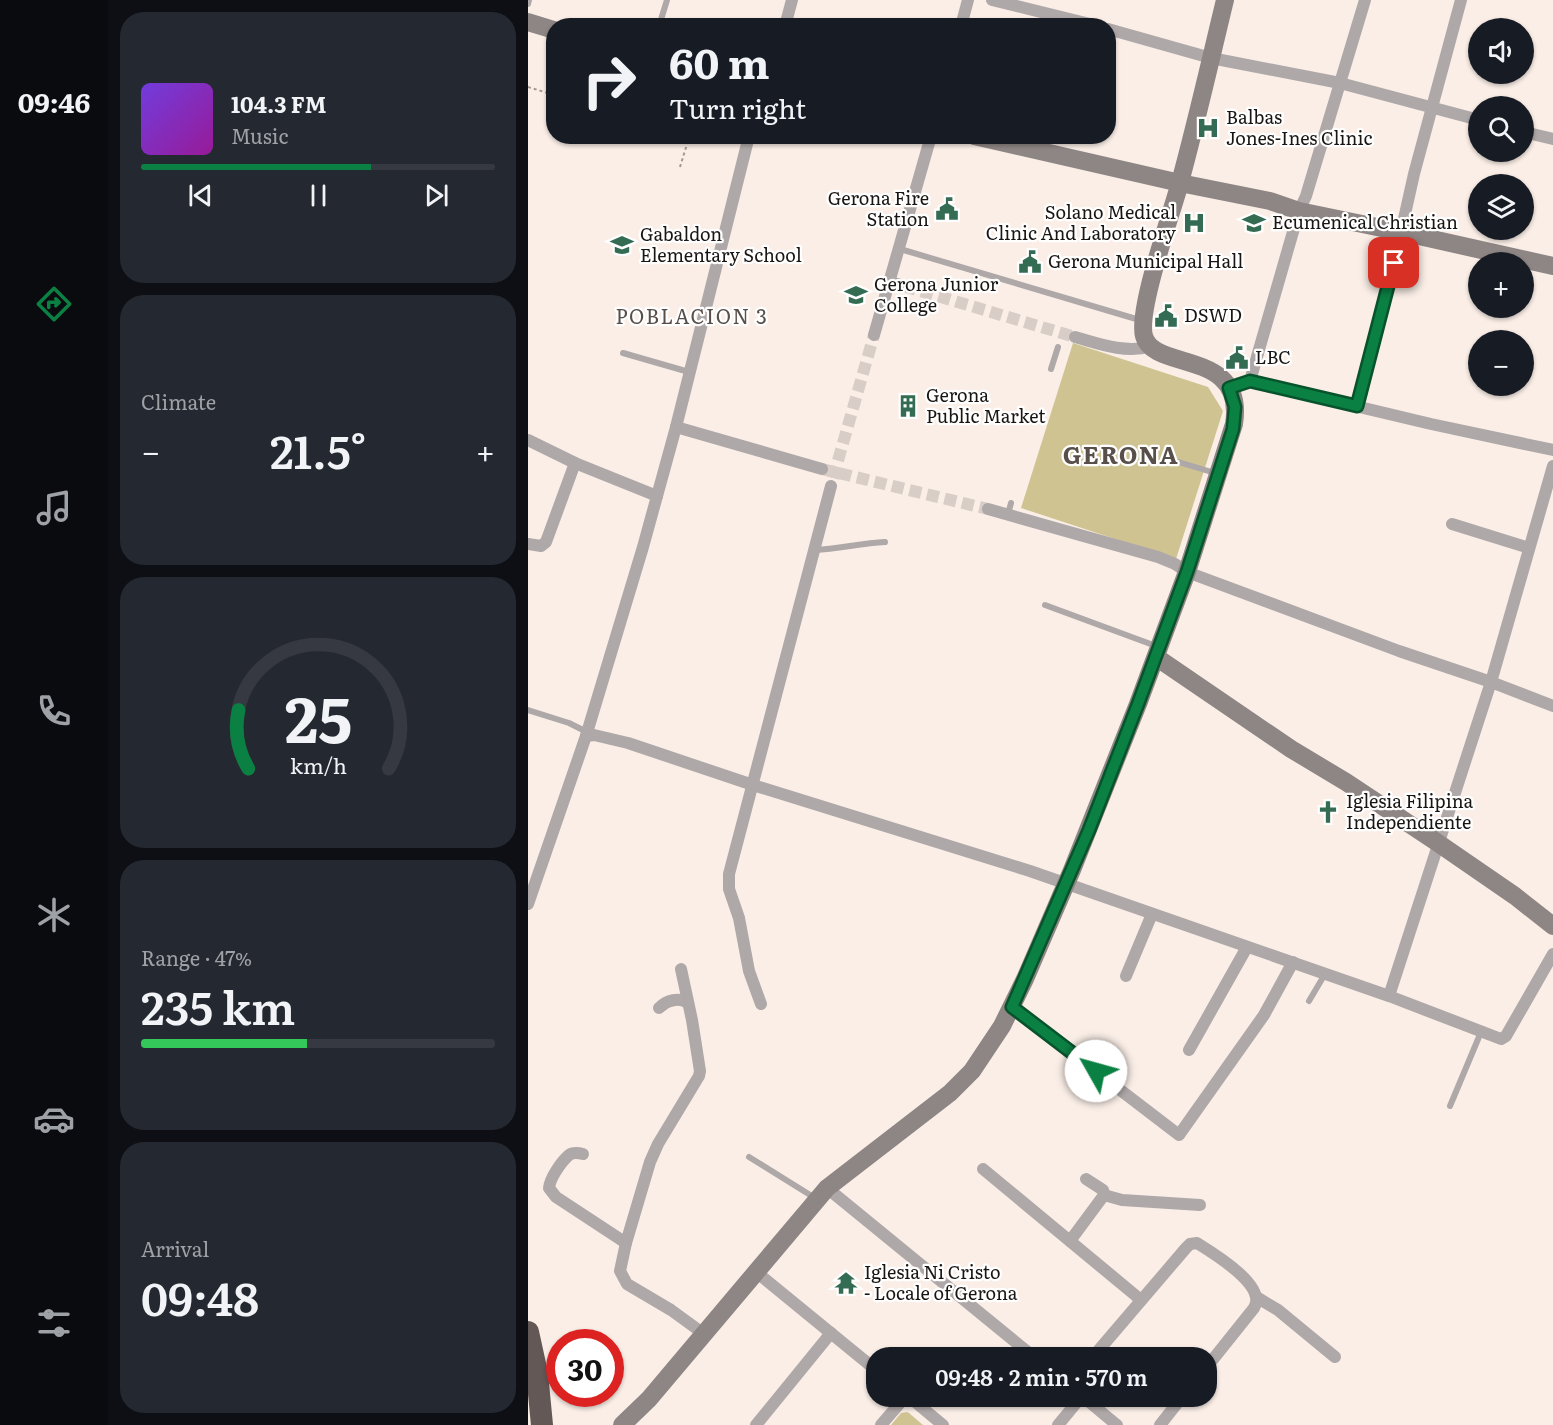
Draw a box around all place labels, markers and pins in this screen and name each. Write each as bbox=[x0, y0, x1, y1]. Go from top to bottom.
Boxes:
place label: Balbas Jones-Ines Clinic bbox=[1226, 103, 1372, 151]
hospital icon: Balbas Jones-Ines Clinic bbox=[1195, 115, 1221, 141]
place label: Gerona Fire Station bbox=[828, 184, 929, 232]
public building icon: Gerona Fire Station bbox=[934, 196, 960, 222]
place label: Solano Medical Clinic And Laboratory bbox=[986, 198, 1177, 246]
place label: Ecumenical Christian bbox=[1272, 208, 1458, 235]
hospital icon: Solano Medical Clinic And Laboratory bbox=[1181, 210, 1207, 236]
school or university icon: Ecumenical Christian bbox=[1241, 210, 1267, 236]
place label: Gabaldon Elementary School bbox=[640, 220, 802, 268]
school or university icon: Gabaldon Elementary School bbox=[609, 232, 635, 258]
pin bbox=[1368, 237, 1419, 288]
place label: Gerona Municipal Hall bbox=[1048, 247, 1243, 274]
public building icon: Gerona Municipal Hall bbox=[1017, 249, 1043, 275]
place label: Gerona Junior College bbox=[874, 270, 999, 318]
school or university icon: Gerona Junior College bbox=[843, 282, 869, 308]
place label: DSWD bbox=[1184, 301, 1242, 328]
public building icon: DSWD bbox=[1153, 303, 1179, 329]
place label: LBC bbox=[1255, 343, 1291, 370]
public building icon: LBC bbox=[1224, 345, 1250, 371]
place label: Gerona Public Market bbox=[926, 381, 1046, 429]
building icon: Gerona Public Market bbox=[895, 393, 921, 419]
place label: Iglesia Filipina Independiente bbox=[1346, 787, 1474, 835]
church icon: Iglesia Filipina Independiente bbox=[1315, 799, 1341, 825]
place label: Iglesia Ni Cristo - Locale of Gerona bbox=[864, 1258, 1018, 1306]
temple icon: Iglesia Ni Cristo - Locale of Gerona bbox=[833, 1270, 859, 1296]

